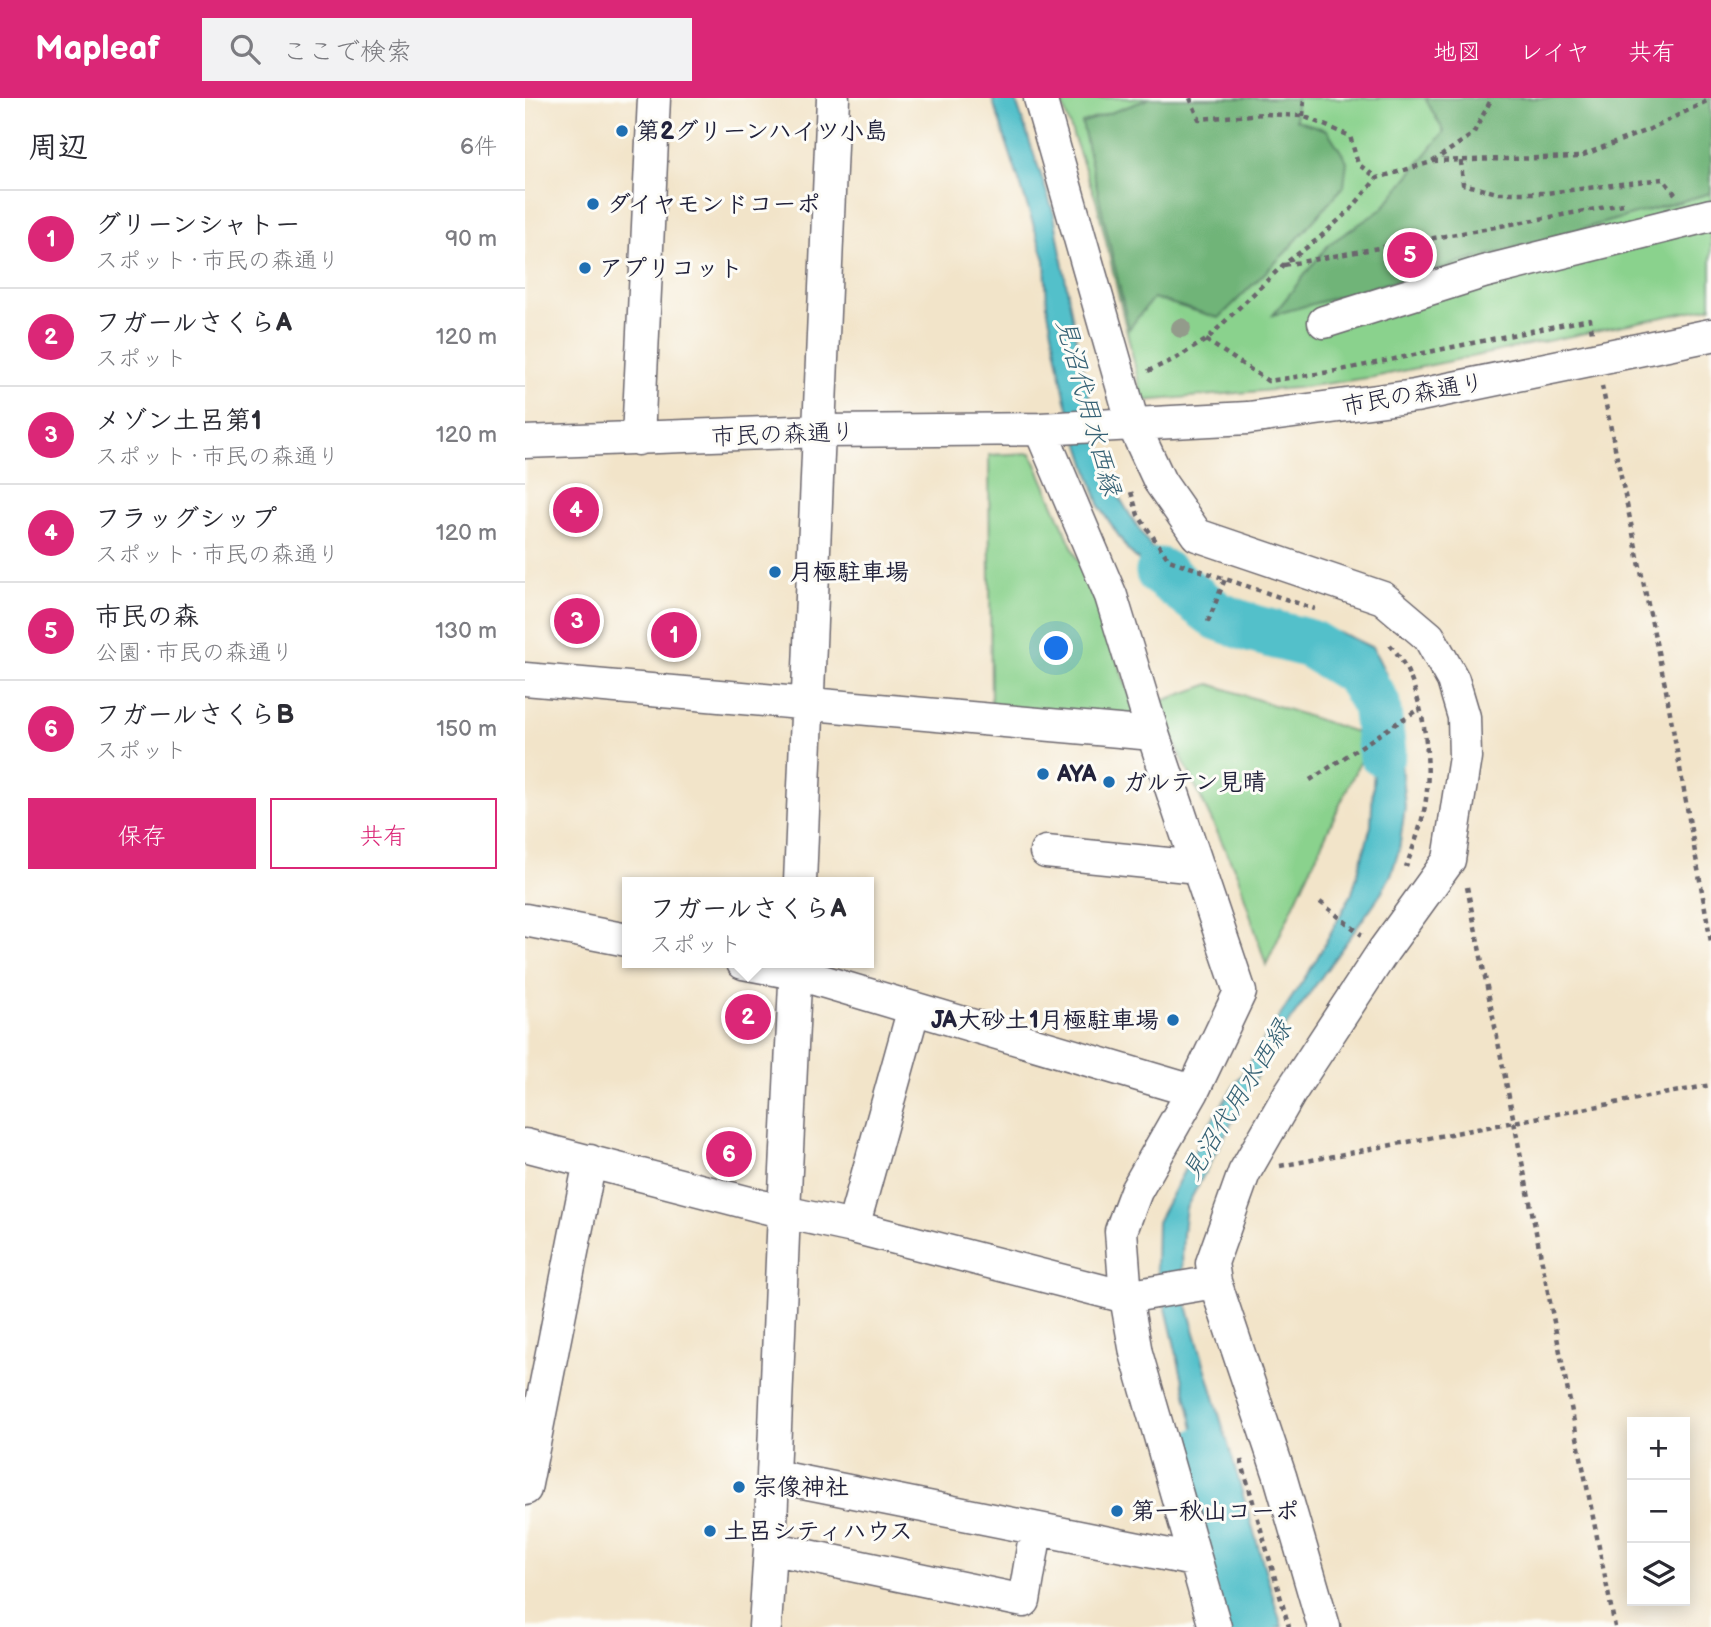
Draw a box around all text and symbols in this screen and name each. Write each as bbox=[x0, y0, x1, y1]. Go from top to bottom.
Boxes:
search box bbox=[202, 18, 692, 81]
text: Mapleaf bbox=[35, 29, 160, 69]
icon: search bbox=[226, 30, 264, 68]
text: ここで検索 bbox=[282, 37, 412, 68]
text: 地図 bbox=[1433, 38, 1481, 67]
text: レイヤ bbox=[1519, 38, 1590, 67]
text: 共有 bbox=[1628, 38, 1676, 67]
place label: 第2グリーンハイツ小島 bbox=[636, 117, 888, 146]
marker: 第2グリーンハイツ小島 bbox=[614, 123, 630, 139]
text: 周辺 bbox=[28, 130, 88, 166]
text: 6件 bbox=[460, 133, 497, 161]
place label: ダイヤモンドコーポ bbox=[607, 190, 821, 219]
marker: ダイヤモンドコーポ bbox=[585, 196, 601, 212]
text: グリーンシャトー bbox=[95, 210, 300, 241]
text: 1 bbox=[46, 225, 56, 253]
text: 90 m bbox=[445, 225, 497, 253]
pin: 5 bbox=[1387, 229, 1433, 281]
text: スポット · 市民の森通り bbox=[95, 247, 340, 275]
place label: アプリコット bbox=[599, 254, 743, 283]
marker: アプリコット bbox=[577, 260, 593, 276]
text: フガールさくらA bbox=[95, 308, 292, 339]
water label: 見沼代用水西縁 bbox=[1049, 315, 1127, 501]
text: 2 bbox=[44, 323, 58, 351]
text: 120 m bbox=[436, 323, 497, 351]
text: スポット bbox=[95, 345, 187, 373]
street label: 市民の森通り bbox=[1340, 368, 1487, 421]
text: メゾン土呂第1 bbox=[95, 406, 262, 437]
street label: 市民の森通り bbox=[711, 417, 855, 452]
text: 3 bbox=[44, 421, 58, 449]
text: 120 m bbox=[436, 421, 497, 449]
text: スポット · 市民の森通り bbox=[95, 443, 340, 471]
pin: 4 bbox=[553, 484, 599, 536]
text: フラッグシップ bbox=[95, 504, 277, 535]
text: 4 bbox=[44, 519, 58, 547]
text: 120 m bbox=[436, 519, 497, 547]
text: スポット · 市民の森通り bbox=[95, 541, 340, 569]
place label: 月極駐車場 bbox=[789, 558, 909, 587]
marker: 月極駐車場 bbox=[767, 564, 783, 580]
pin: 3 bbox=[554, 595, 600, 647]
text: 市民の森 bbox=[95, 602, 199, 633]
pin: 1 bbox=[651, 609, 697, 661]
text: 5 bbox=[44, 617, 58, 645]
text: 130 m bbox=[435, 617, 497, 645]
your location bbox=[1039, 631, 1073, 665]
text: 公園 · 市民の森通り bbox=[95, 639, 294, 667]
text: フガールさくらB bbox=[95, 700, 294, 731]
text: 6 bbox=[44, 715, 58, 743]
text: 150 m bbox=[436, 715, 497, 743]
text: スポット bbox=[95, 737, 187, 765]
place label: AYA bbox=[1056, 760, 1097, 789]
marker: AYA bbox=[1035, 766, 1051, 782]
place label: ガルテン見晴 bbox=[1123, 768, 1267, 797]
marker: ガルテン見晴 bbox=[1101, 774, 1117, 790]
button: 保存 bbox=[28, 798, 256, 869]
button: 共有 bbox=[270, 798, 497, 869]
popup bbox=[622, 877, 874, 968]
text: フガールさくらA bbox=[650, 894, 846, 925]
text: スポット bbox=[650, 931, 742, 959]
pin: 2 bbox=[725, 991, 771, 1043]
place label: JA大砂土1月極駐車場 bbox=[931, 1006, 1159, 1035]
marker: JA大砂土1月極駐車場 bbox=[1165, 1012, 1181, 1028]
water label: 見沼代用水西緑 bbox=[1176, 1013, 1300, 1186]
pin: 6 bbox=[706, 1128, 752, 1180]
map controls bbox=[1627, 1417, 1690, 1606]
button: + bbox=[1627, 1417, 1690, 1480]
place label: 宗像神社 bbox=[753, 1473, 849, 1502]
marker: 宗像神社 bbox=[731, 1479, 747, 1495]
button: − bbox=[1627, 1480, 1690, 1543]
place label: 第一秋山コーポ bbox=[1131, 1497, 1299, 1526]
marker: 第一秋山コーポ bbox=[1109, 1503, 1125, 1519]
place label: 土呂シティハウス bbox=[724, 1517, 913, 1546]
marker: 土呂シティハウス bbox=[702, 1523, 718, 1539]
button: layers bbox=[1627, 1543, 1690, 1606]

